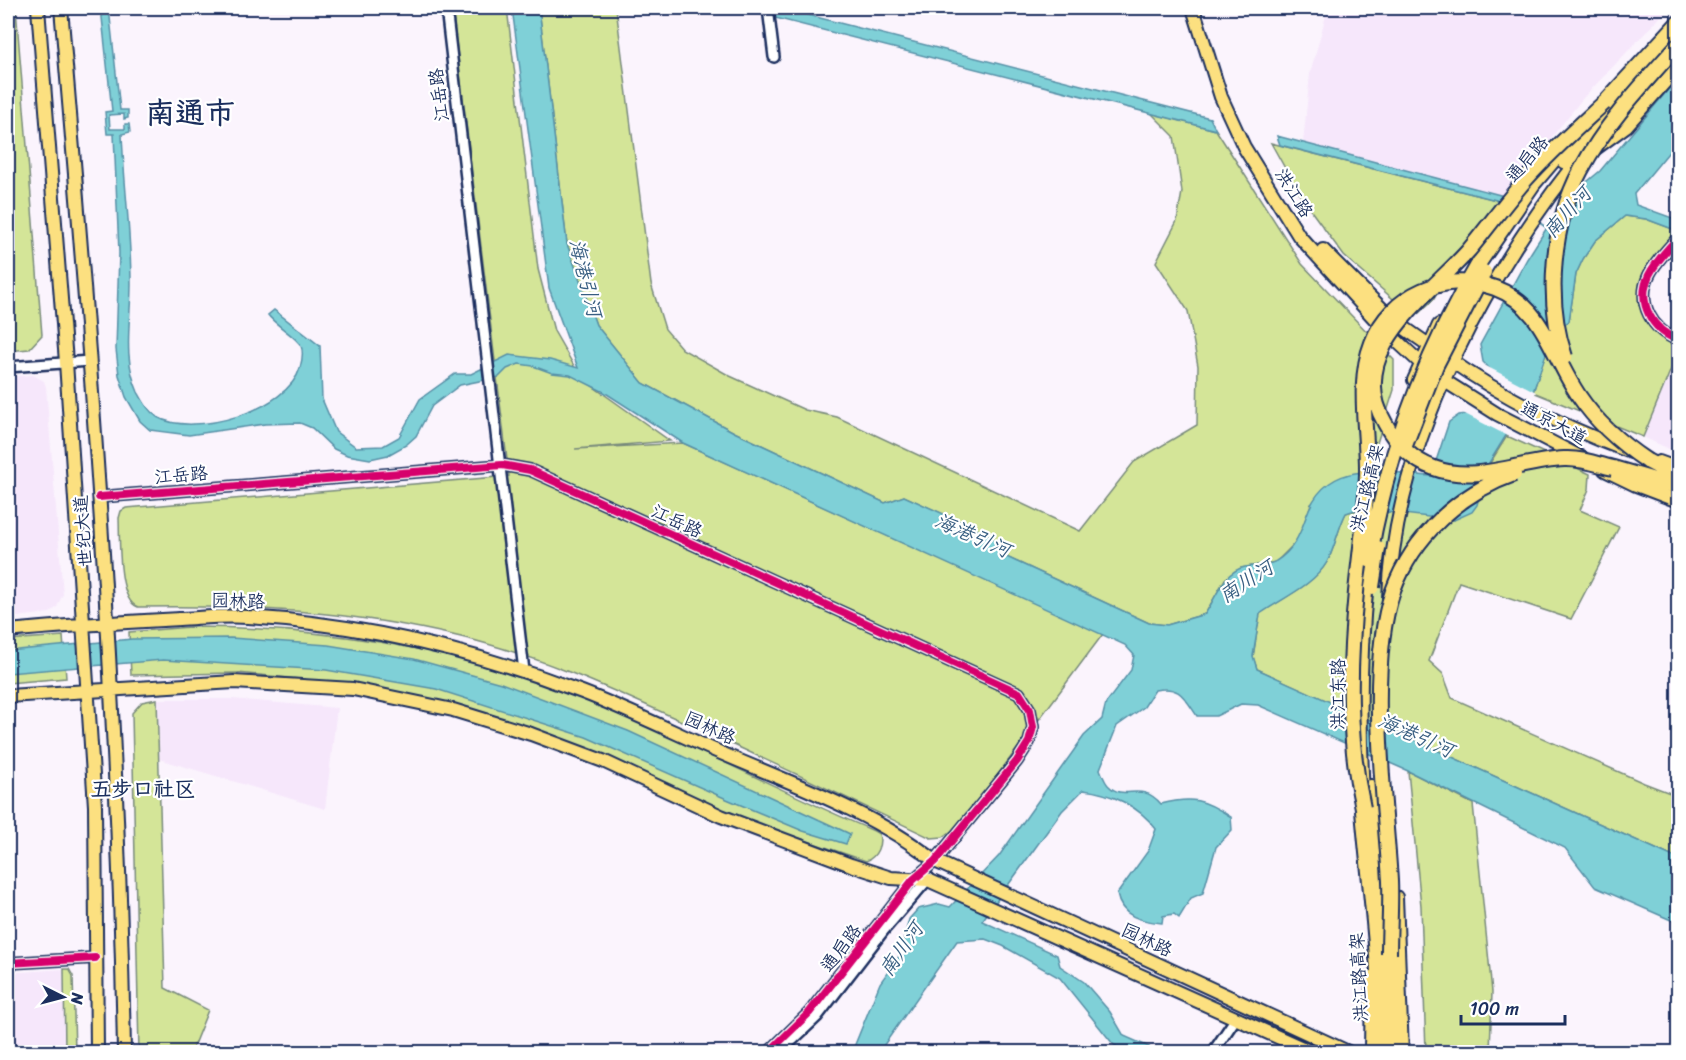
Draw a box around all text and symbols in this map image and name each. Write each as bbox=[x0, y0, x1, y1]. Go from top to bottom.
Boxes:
street label: 江岳路 bbox=[420, 66, 458, 124]
district label: 南通市 bbox=[145, 86, 235, 140]
street label: 通启路 bbox=[1497, 128, 1557, 190]
street label: 洪江路 bbox=[1266, 162, 1322, 224]
water label: 南川河 bbox=[1534, 176, 1602, 246]
water label: 海港引河 bbox=[559, 235, 613, 324]
street label: 通京大道 bbox=[1515, 392, 1593, 454]
street label: 洪江路高架 bbox=[1341, 440, 1393, 536]
street label: 江岳路 bbox=[153, 457, 209, 493]
street label: 世纪大道 bbox=[65, 494, 101, 568]
street label: 江岳路 bbox=[646, 495, 708, 547]
water label: 海港引河 bbox=[929, 503, 1019, 569]
water label: 南川河 bbox=[1212, 549, 1283, 612]
street label: 园林路 bbox=[211, 585, 265, 617]
street label: 洪江东路 bbox=[1322, 658, 1354, 730]
street label: 园林路 bbox=[679, 702, 741, 754]
water label: 海港引河 bbox=[1372, 703, 1462, 769]
district label: 五步口社区 bbox=[91, 770, 196, 808]
water label: 南川河 bbox=[870, 912, 935, 984]
street label: 园林路 bbox=[1116, 914, 1178, 966]
street label: 通启路 bbox=[812, 917, 870, 979]
street label: 洪江路高架 bbox=[1341, 931, 1377, 1023]
north arrow bbox=[33, 967, 93, 1027]
scale bar bbox=[1461, 988, 1564, 1026]
text: N bbox=[62, 990, 93, 1006]
text: 100 m bbox=[1470, 993, 1519, 1025]

